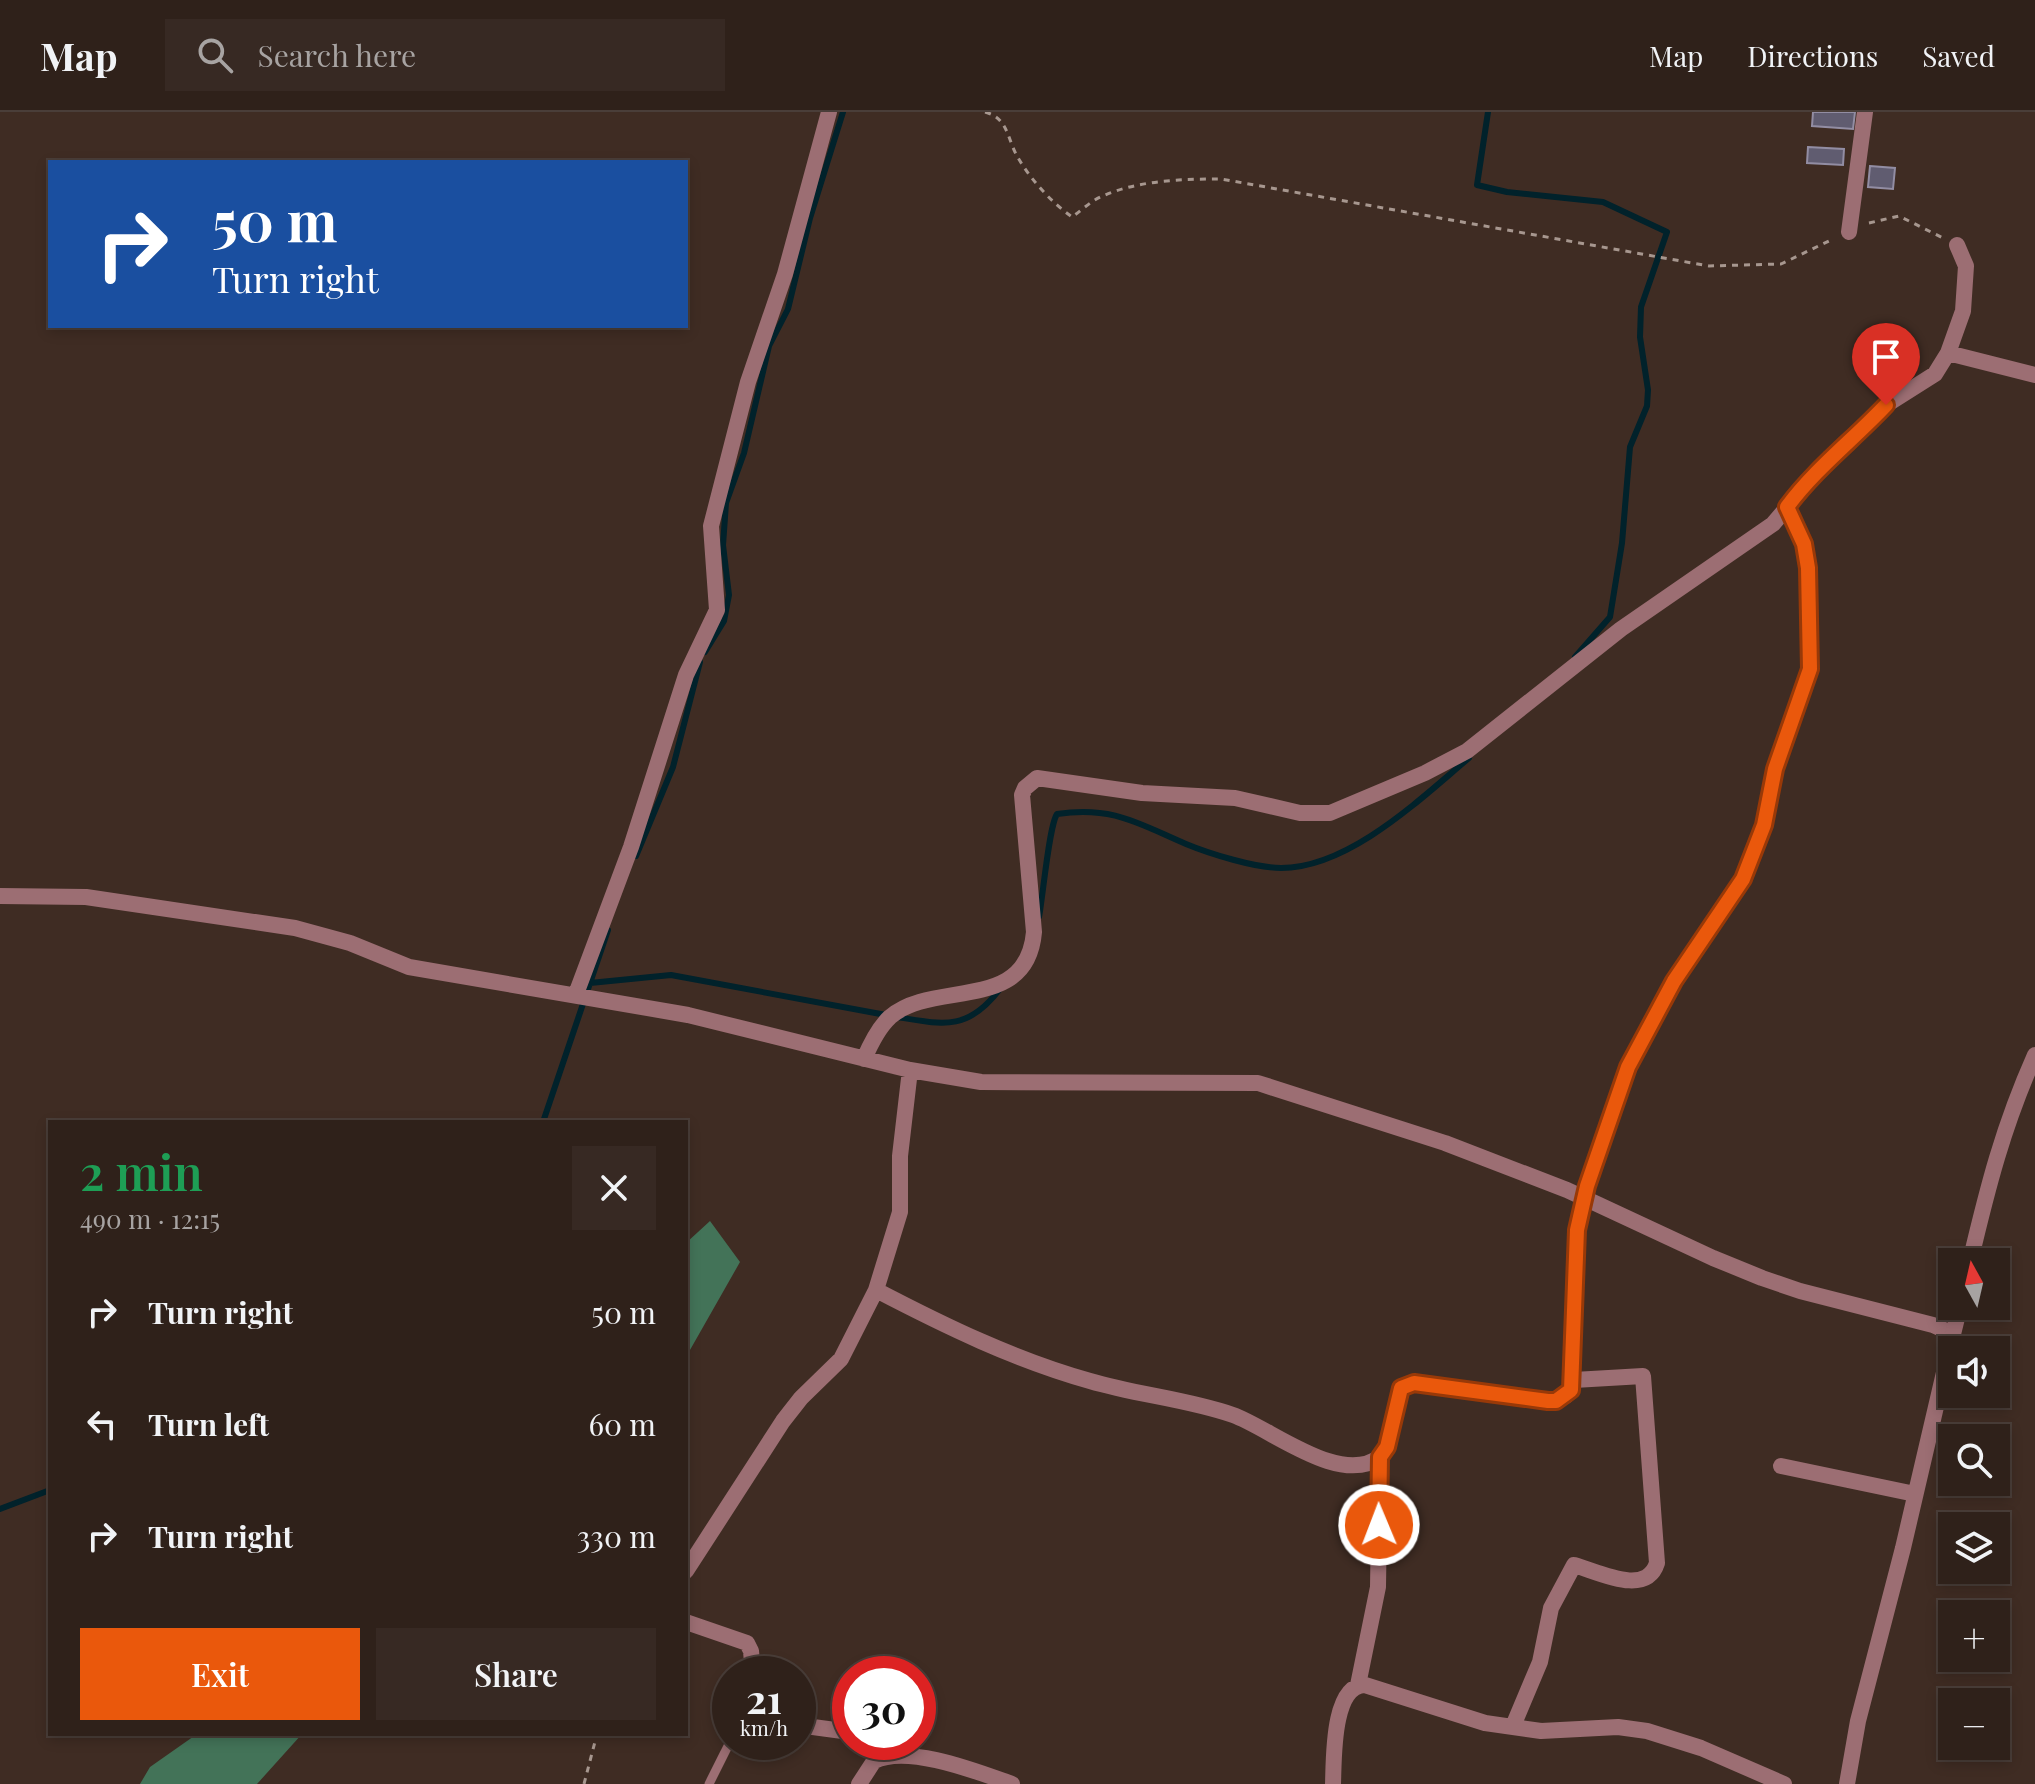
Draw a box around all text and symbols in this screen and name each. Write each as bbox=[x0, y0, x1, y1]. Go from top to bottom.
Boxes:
search box bbox=[165, 19, 725, 91]
text: Map bbox=[40, 30, 117, 81]
icon: search bbox=[193, 33, 237, 77]
text: Search here bbox=[257, 35, 416, 75]
text: Map bbox=[1649, 37, 1703, 74]
text: Directions bbox=[1747, 37, 1878, 74]
text: Saved bbox=[1922, 37, 1995, 74]
text: 50 m bbox=[212, 182, 338, 257]
icon: right bbox=[80, 192, 184, 296]
text: Turn right bbox=[212, 254, 379, 302]
pin bbox=[1852, 323, 1920, 405]
icon: arrive bbox=[1864, 335, 1908, 379]
text: 2 min bbox=[80, 1139, 203, 1203]
button: close bbox=[572, 1146, 656, 1230]
text: 490 m · 12:15 bbox=[80, 1201, 220, 1236]
north arrow bbox=[1938, 1248, 2010, 1320]
map controls bbox=[1938, 1248, 2010, 1760]
icon: right bbox=[80, 1290, 124, 1334]
text: Turn right bbox=[148, 1292, 293, 1332]
text: 50 m bbox=[591, 1292, 656, 1332]
button: sound bbox=[1938, 1336, 2010, 1408]
icon: left bbox=[80, 1402, 124, 1446]
text: Turn left bbox=[148, 1404, 269, 1444]
text: 60 m bbox=[588, 1404, 656, 1444]
button: search bbox=[1938, 1424, 2010, 1496]
position arrow bbox=[1337, 1483, 1421, 1567]
button: layers bbox=[1938, 1512, 2010, 1584]
icon: right bbox=[80, 1514, 124, 1558]
text: Turn right bbox=[148, 1516, 293, 1556]
text: 330 m bbox=[577, 1516, 656, 1556]
button: + bbox=[1938, 1600, 2010, 1672]
button: Exit bbox=[80, 1628, 360, 1720]
button: Share bbox=[376, 1628, 656, 1720]
speed limit sign: 30 bbox=[832, 1656, 936, 1760]
text: 21 bbox=[746, 1671, 782, 1724]
button: − bbox=[1938, 1688, 2010, 1760]
text: km/h bbox=[740, 1714, 788, 1741]

